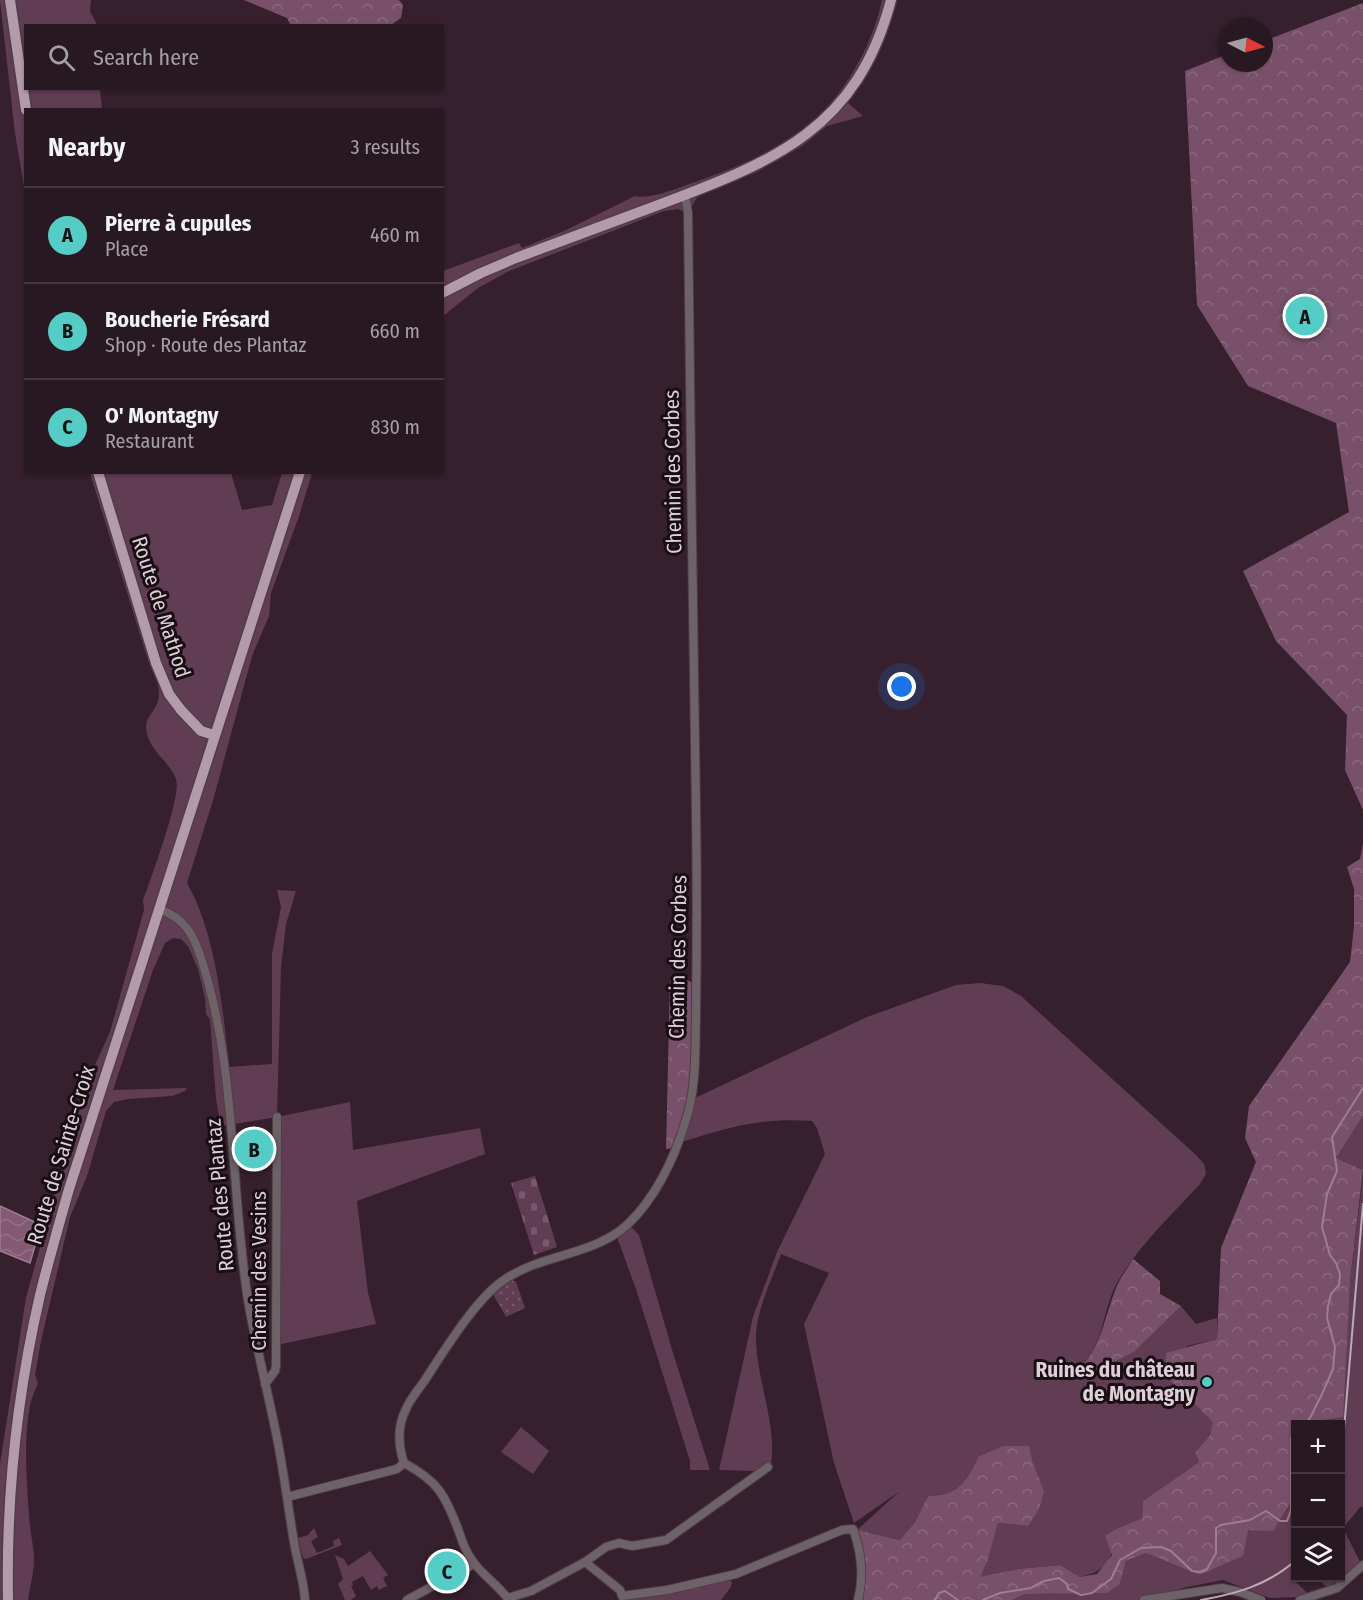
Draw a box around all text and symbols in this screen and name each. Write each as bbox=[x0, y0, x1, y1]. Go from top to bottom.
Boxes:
north arrow bbox=[1219, 18, 1273, 72]
search box bbox=[24, 24, 444, 90]
icon: search bbox=[45, 41, 78, 74]
text: Search here bbox=[93, 44, 199, 71]
text: Nearby bbox=[48, 132, 125, 163]
text: 3 results bbox=[351, 135, 420, 159]
text: Pierre à cupules bbox=[105, 210, 251, 237]
text: A bbox=[62, 223, 73, 247]
text: 460 m bbox=[370, 223, 420, 247]
text: Place bbox=[105, 237, 148, 261]
pin: A bbox=[1286, 294, 1324, 338]
text: Boucherie Frésard bbox=[105, 306, 270, 333]
text: B bbox=[62, 319, 73, 343]
text: 660 m bbox=[370, 319, 420, 343]
text: Shop · Route des Plantaz bbox=[105, 333, 306, 357]
street label: Chemin des Corbes bbox=[659, 390, 687, 554]
text: O' Montagny bbox=[105, 402, 219, 429]
text: C bbox=[62, 415, 73, 439]
text: 830 m bbox=[370, 415, 420, 439]
text: Restaurant bbox=[105, 429, 194, 453]
street label: Route de Mathod bbox=[126, 533, 196, 681]
your location bbox=[887, 672, 916, 701]
street label: Chemin des Corbes bbox=[664, 875, 692, 1039]
street label: Route de Sainte-Croix bbox=[21, 1062, 101, 1248]
street label: Route des Plantaz bbox=[200, 1117, 240, 1273]
pin: B bbox=[234, 1126, 274, 1172]
street label: Chemin des Vesins bbox=[246, 1191, 272, 1351]
place label: Ruines du château de Montagny bbox=[1036, 1357, 1196, 1407]
marker: Ruines du château de Montagny bbox=[1200, 1375, 1214, 1389]
map controls bbox=[1291, 1420, 1345, 1582]
button: + bbox=[1291, 1420, 1345, 1474]
button: − bbox=[1291, 1474, 1345, 1528]
button: layers bbox=[1291, 1528, 1345, 1582]
pin: C bbox=[428, 1548, 466, 1594]

